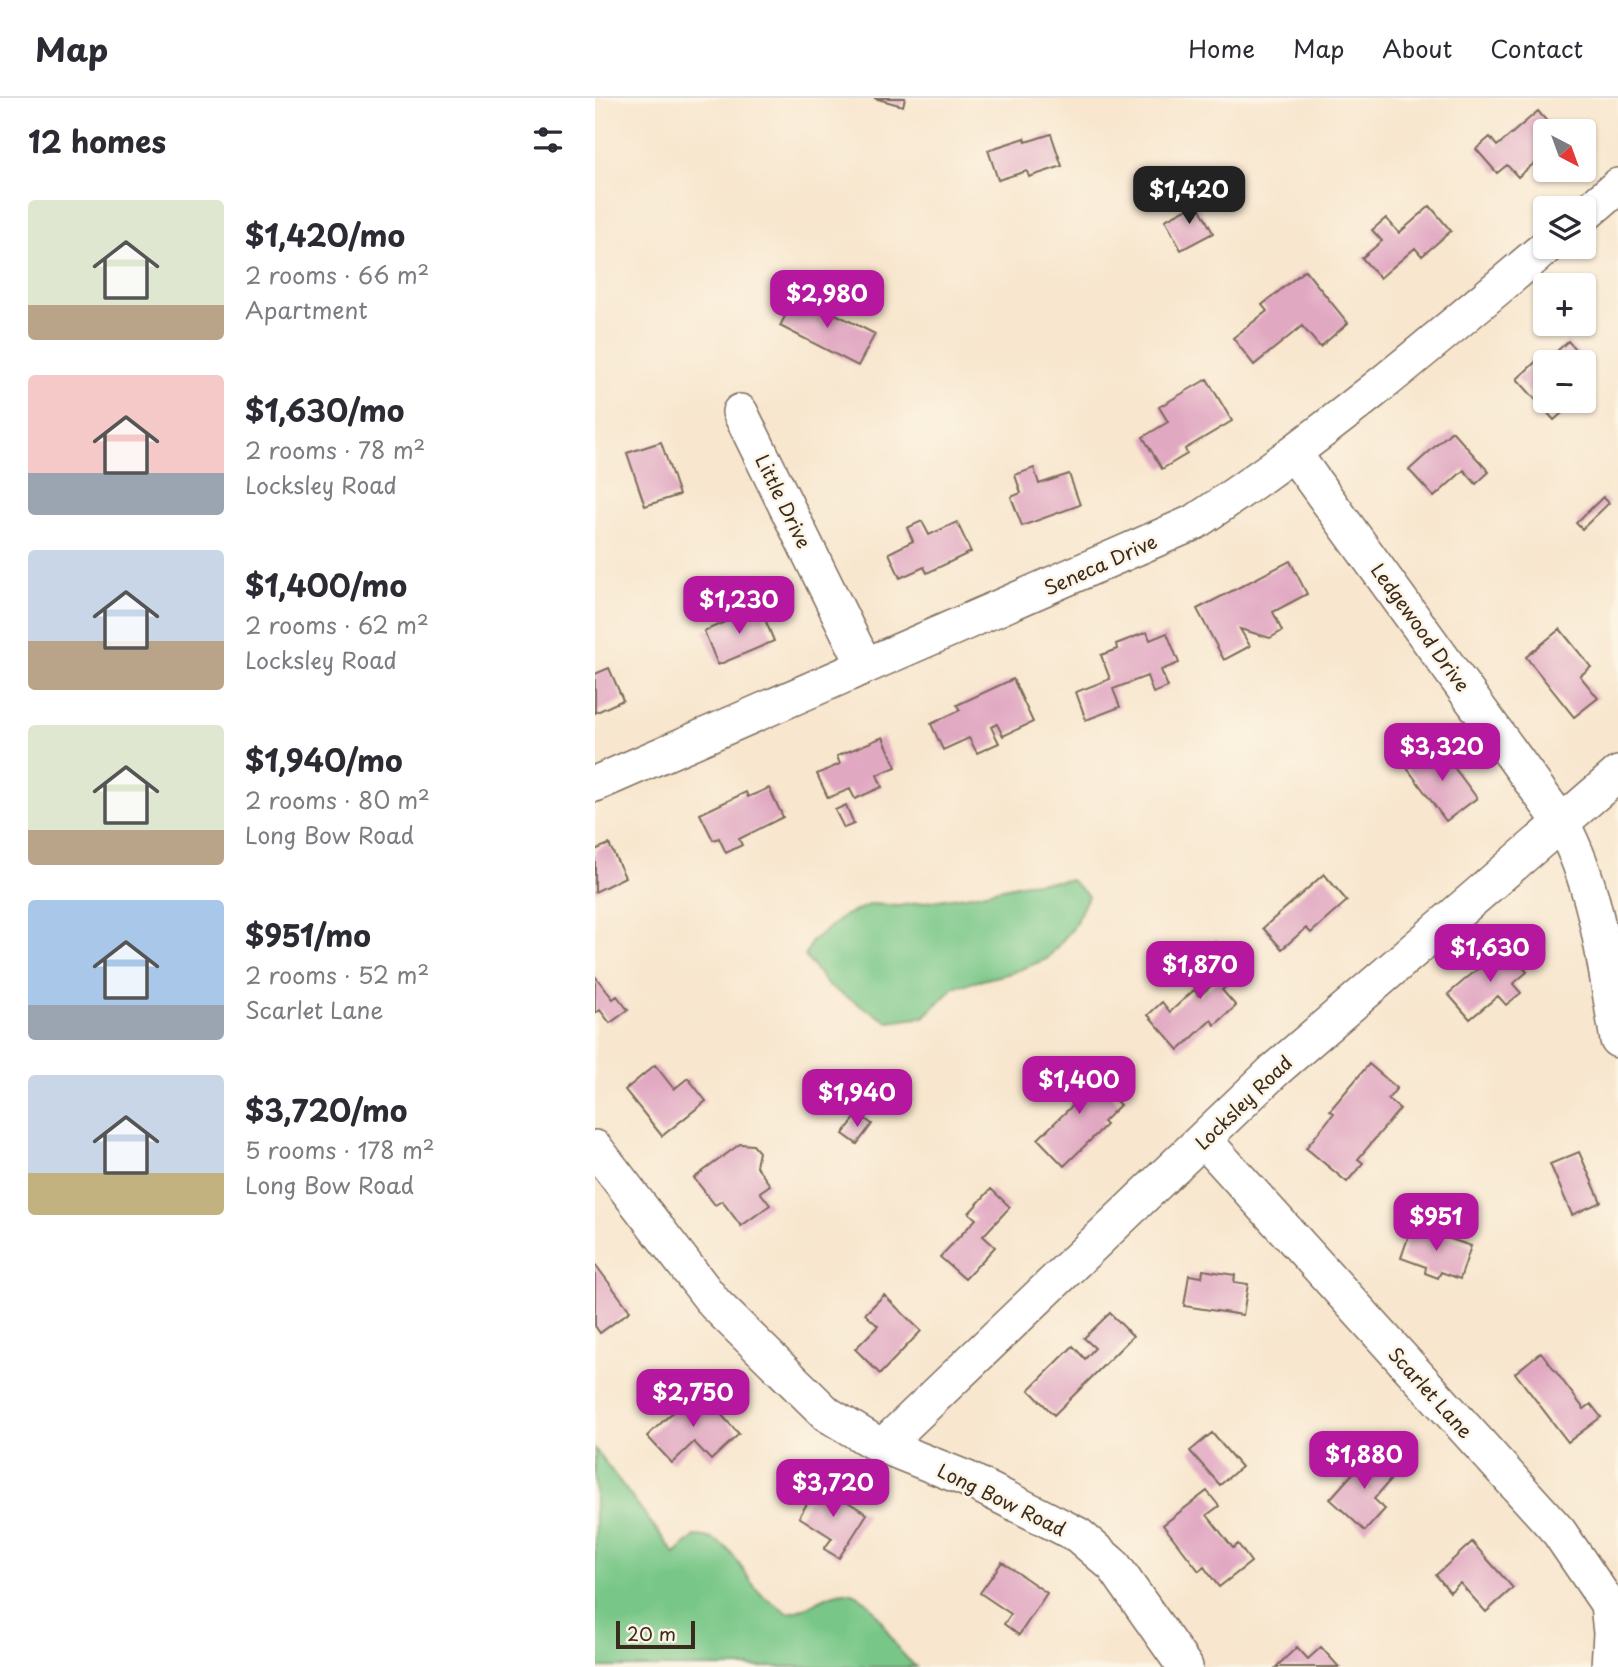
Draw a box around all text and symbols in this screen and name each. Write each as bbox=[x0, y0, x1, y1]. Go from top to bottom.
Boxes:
text: Map bbox=[35, 23, 108, 73]
text: Home bbox=[1188, 30, 1255, 66]
text: Map bbox=[1293, 30, 1344, 66]
text: About bbox=[1382, 30, 1452, 66]
text: Contact bbox=[1490, 30, 1583, 66]
text: 12 homes bbox=[28, 118, 166, 163]
north arrow bbox=[1533, 119, 1596, 182]
map controls bbox=[1533, 119, 1596, 413]
icon: filters bbox=[529, 121, 567, 159]
pin: $1,420 bbox=[1132, 166, 1246, 226]
text: $1,420 bbox=[1149, 171, 1229, 206]
button: layers bbox=[1533, 196, 1596, 259]
text: $1,420/mo bbox=[245, 212, 405, 257]
icon: home bbox=[84, 228, 168, 312]
text: 2 rooms · 66 m² bbox=[245, 257, 429, 292]
pin: $2,980 bbox=[770, 271, 884, 330]
button: + bbox=[1533, 273, 1596, 336]
text: $2,980 bbox=[786, 275, 868, 310]
text: Apartment bbox=[245, 292, 368, 327]
button: − bbox=[1533, 350, 1596, 413]
text: $1,630/mo bbox=[245, 387, 405, 432]
icon: home bbox=[84, 403, 168, 487]
text: 2 rooms · 78 m² bbox=[245, 432, 425, 467]
street label: Little Drive bbox=[749, 449, 819, 553]
text: Locksley Road bbox=[245, 467, 397, 502]
street label: Seneca Drive bbox=[1039, 526, 1161, 602]
street label: Ledgewood Drive bbox=[1365, 557, 1477, 697]
text: $1,400/mo bbox=[245, 562, 407, 607]
pin: $1,230 bbox=[682, 576, 796, 636]
icon: home bbox=[84, 578, 168, 662]
text: $1,230 bbox=[699, 581, 779, 616]
text: 2 rooms · 62 m² bbox=[245, 607, 429, 642]
text: Locksley Road bbox=[245, 642, 397, 677]
pin: $3,320 bbox=[1385, 724, 1499, 783]
text: $3,320 bbox=[1400, 728, 1484, 763]
text: $1,940/mo bbox=[245, 737, 403, 782]
icon: home bbox=[84, 753, 168, 837]
text: 2 rooms · 80 m² bbox=[245, 782, 430, 817]
text: Long Bow Road bbox=[245, 817, 414, 852]
text: $951/mo bbox=[245, 912, 371, 957]
pin: $1,630 bbox=[1433, 924, 1547, 984]
icon: home bbox=[84, 928, 168, 1012]
text: $1,630 bbox=[1450, 929, 1530, 964]
pin: $1,870 bbox=[1143, 942, 1257, 1001]
text: $1,870 bbox=[1162, 946, 1238, 981]
text: 2 rooms · 52 m² bbox=[245, 957, 429, 992]
text: Scarlet Lane bbox=[245, 992, 383, 1027]
street label: Locksley Road bbox=[1188, 1048, 1298, 1156]
pin: $1,400 bbox=[1022, 1056, 1136, 1116]
text: $1,400 bbox=[1038, 1061, 1120, 1096]
pin: $1,940 bbox=[800, 1070, 914, 1129]
text: $1,940 bbox=[818, 1074, 896, 1109]
text: $3,720/mo bbox=[245, 1087, 408, 1132]
icon: home bbox=[84, 1103, 168, 1187]
text: 5 rooms · 178 m² bbox=[245, 1132, 435, 1167]
text: Long Bow Road bbox=[245, 1167, 414, 1202]
pin: $951 bbox=[1395, 1194, 1477, 1253]
text: $951 bbox=[1410, 1198, 1462, 1233]
street label: Scarlet Lane bbox=[1382, 1340, 1480, 1444]
pin: $2,750 bbox=[636, 1370, 750, 1429]
text: $2,750 bbox=[652, 1374, 734, 1409]
pin: $1,880 bbox=[1307, 1432, 1421, 1491]
text: $1,880 bbox=[1325, 1436, 1403, 1471]
street label: Long Bow Road bbox=[933, 1456, 1071, 1542]
pin: $3,720 bbox=[776, 1460, 890, 1519]
text: $3,720 bbox=[792, 1464, 874, 1499]
scale bar bbox=[616, 1618, 695, 1650]
text: 20 m bbox=[627, 1619, 676, 1647]

